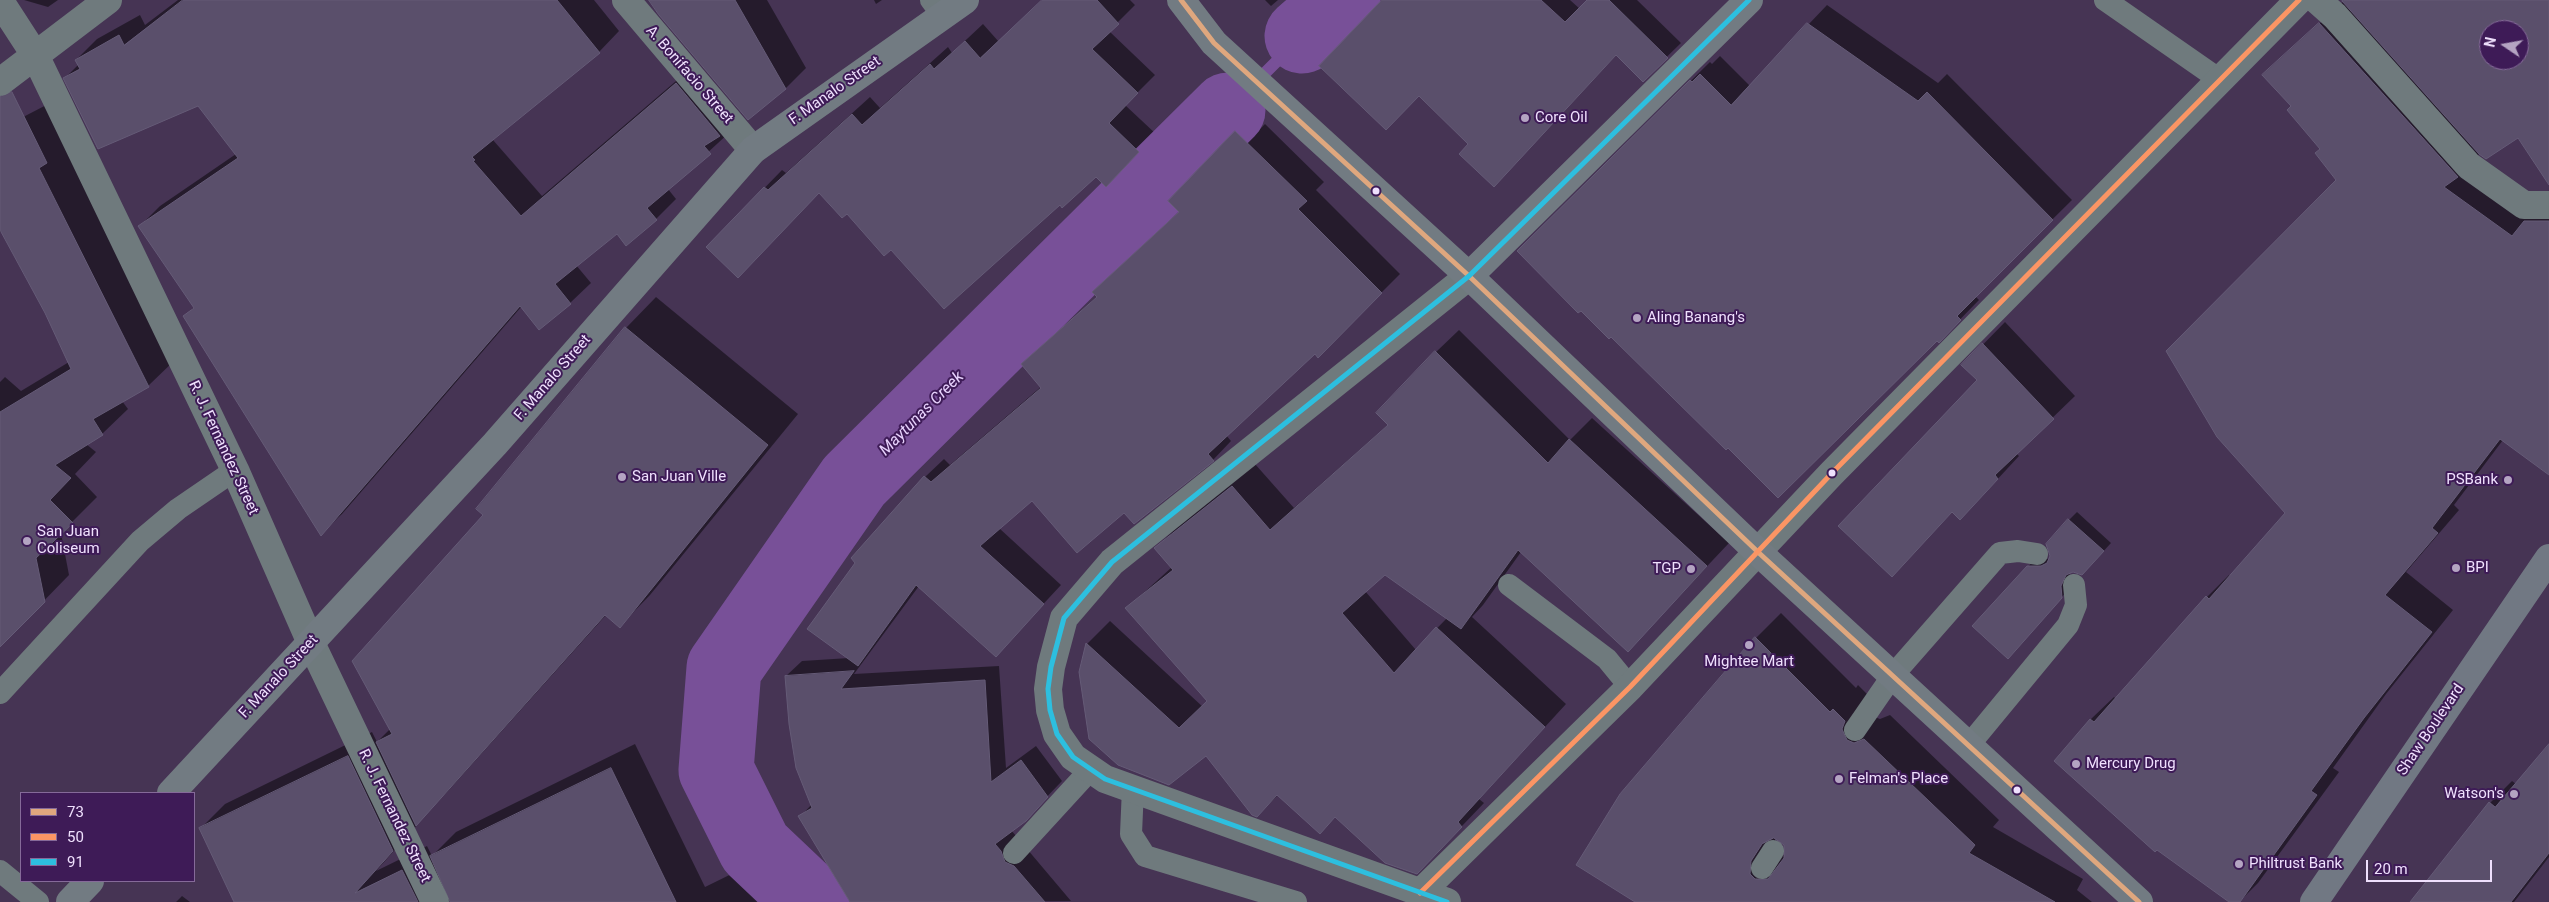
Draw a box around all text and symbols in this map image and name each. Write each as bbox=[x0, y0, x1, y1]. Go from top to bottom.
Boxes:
north arrow bbox=[2479, 20, 2529, 70]
street label: A. Bonifacio Street bbox=[642, 22, 736, 128]
text: N bbox=[2481, 36, 2499, 49]
street label: F. Manalo Street bbox=[786, 53, 884, 129]
place label: Core Oil bbox=[1535, 109, 1588, 127]
marker: Core Oil bbox=[1519, 112, 1531, 124]
unlabelled marker bbox=[1371, 186, 1381, 196]
place label: Aling Banang's bbox=[1647, 309, 1745, 327]
marker: Aling Banang's bbox=[1631, 312, 1643, 324]
street label: F. Manalo Street bbox=[511, 332, 595, 424]
water label: Maytunas Creek bbox=[876, 368, 968, 460]
street label: R. J. Fernandez Street bbox=[184, 378, 262, 518]
place label: San Juan Ville bbox=[632, 468, 726, 486]
unlabelled marker bbox=[1827, 468, 1837, 478]
marker: San Juan Ville bbox=[616, 471, 628, 483]
place label: PSBank bbox=[2446, 471, 2498, 489]
marker: PSBank bbox=[2502, 474, 2514, 486]
place label: San Juan Coliseum bbox=[37, 523, 100, 558]
marker: San Juan Coliseum bbox=[21, 535, 33, 547]
place label: BPI bbox=[2466, 559, 2489, 577]
place label: TGP bbox=[1653, 560, 1681, 578]
marker: BPI bbox=[2450, 562, 2462, 574]
marker: TGP bbox=[1685, 563, 1697, 575]
street label: F. Manalo Street bbox=[236, 632, 322, 722]
marker: Mightee Mart bbox=[1743, 639, 1755, 651]
place label: Mightee Mart bbox=[1704, 653, 1794, 671]
street label: Shaw Boulevard bbox=[2394, 681, 2468, 779]
street label: R. J. Fernandez Street bbox=[354, 746, 434, 886]
place label: Mercury Drug bbox=[2086, 755, 2176, 773]
marker: Mercury Drug bbox=[2070, 758, 2082, 770]
place label: Felman's Place bbox=[1849, 770, 1948, 788]
marker: Felman's Place bbox=[1833, 773, 1845, 785]
unlabelled marker bbox=[2012, 785, 2022, 795]
place label: Watson's bbox=[2444, 785, 2504, 803]
marker: Watson's bbox=[2508, 788, 2520, 800]
legend bbox=[20, 792, 195, 882]
text: 73 bbox=[67, 803, 84, 821]
text: 50 bbox=[67, 828, 84, 846]
scale bar bbox=[2369, 850, 2495, 882]
text: 91 bbox=[67, 853, 84, 871]
place label: Philtrust Bank bbox=[2249, 855, 2342, 873]
marker: Philtrust Bank bbox=[2233, 858, 2245, 870]
text: 20 m bbox=[2374, 860, 2408, 878]

